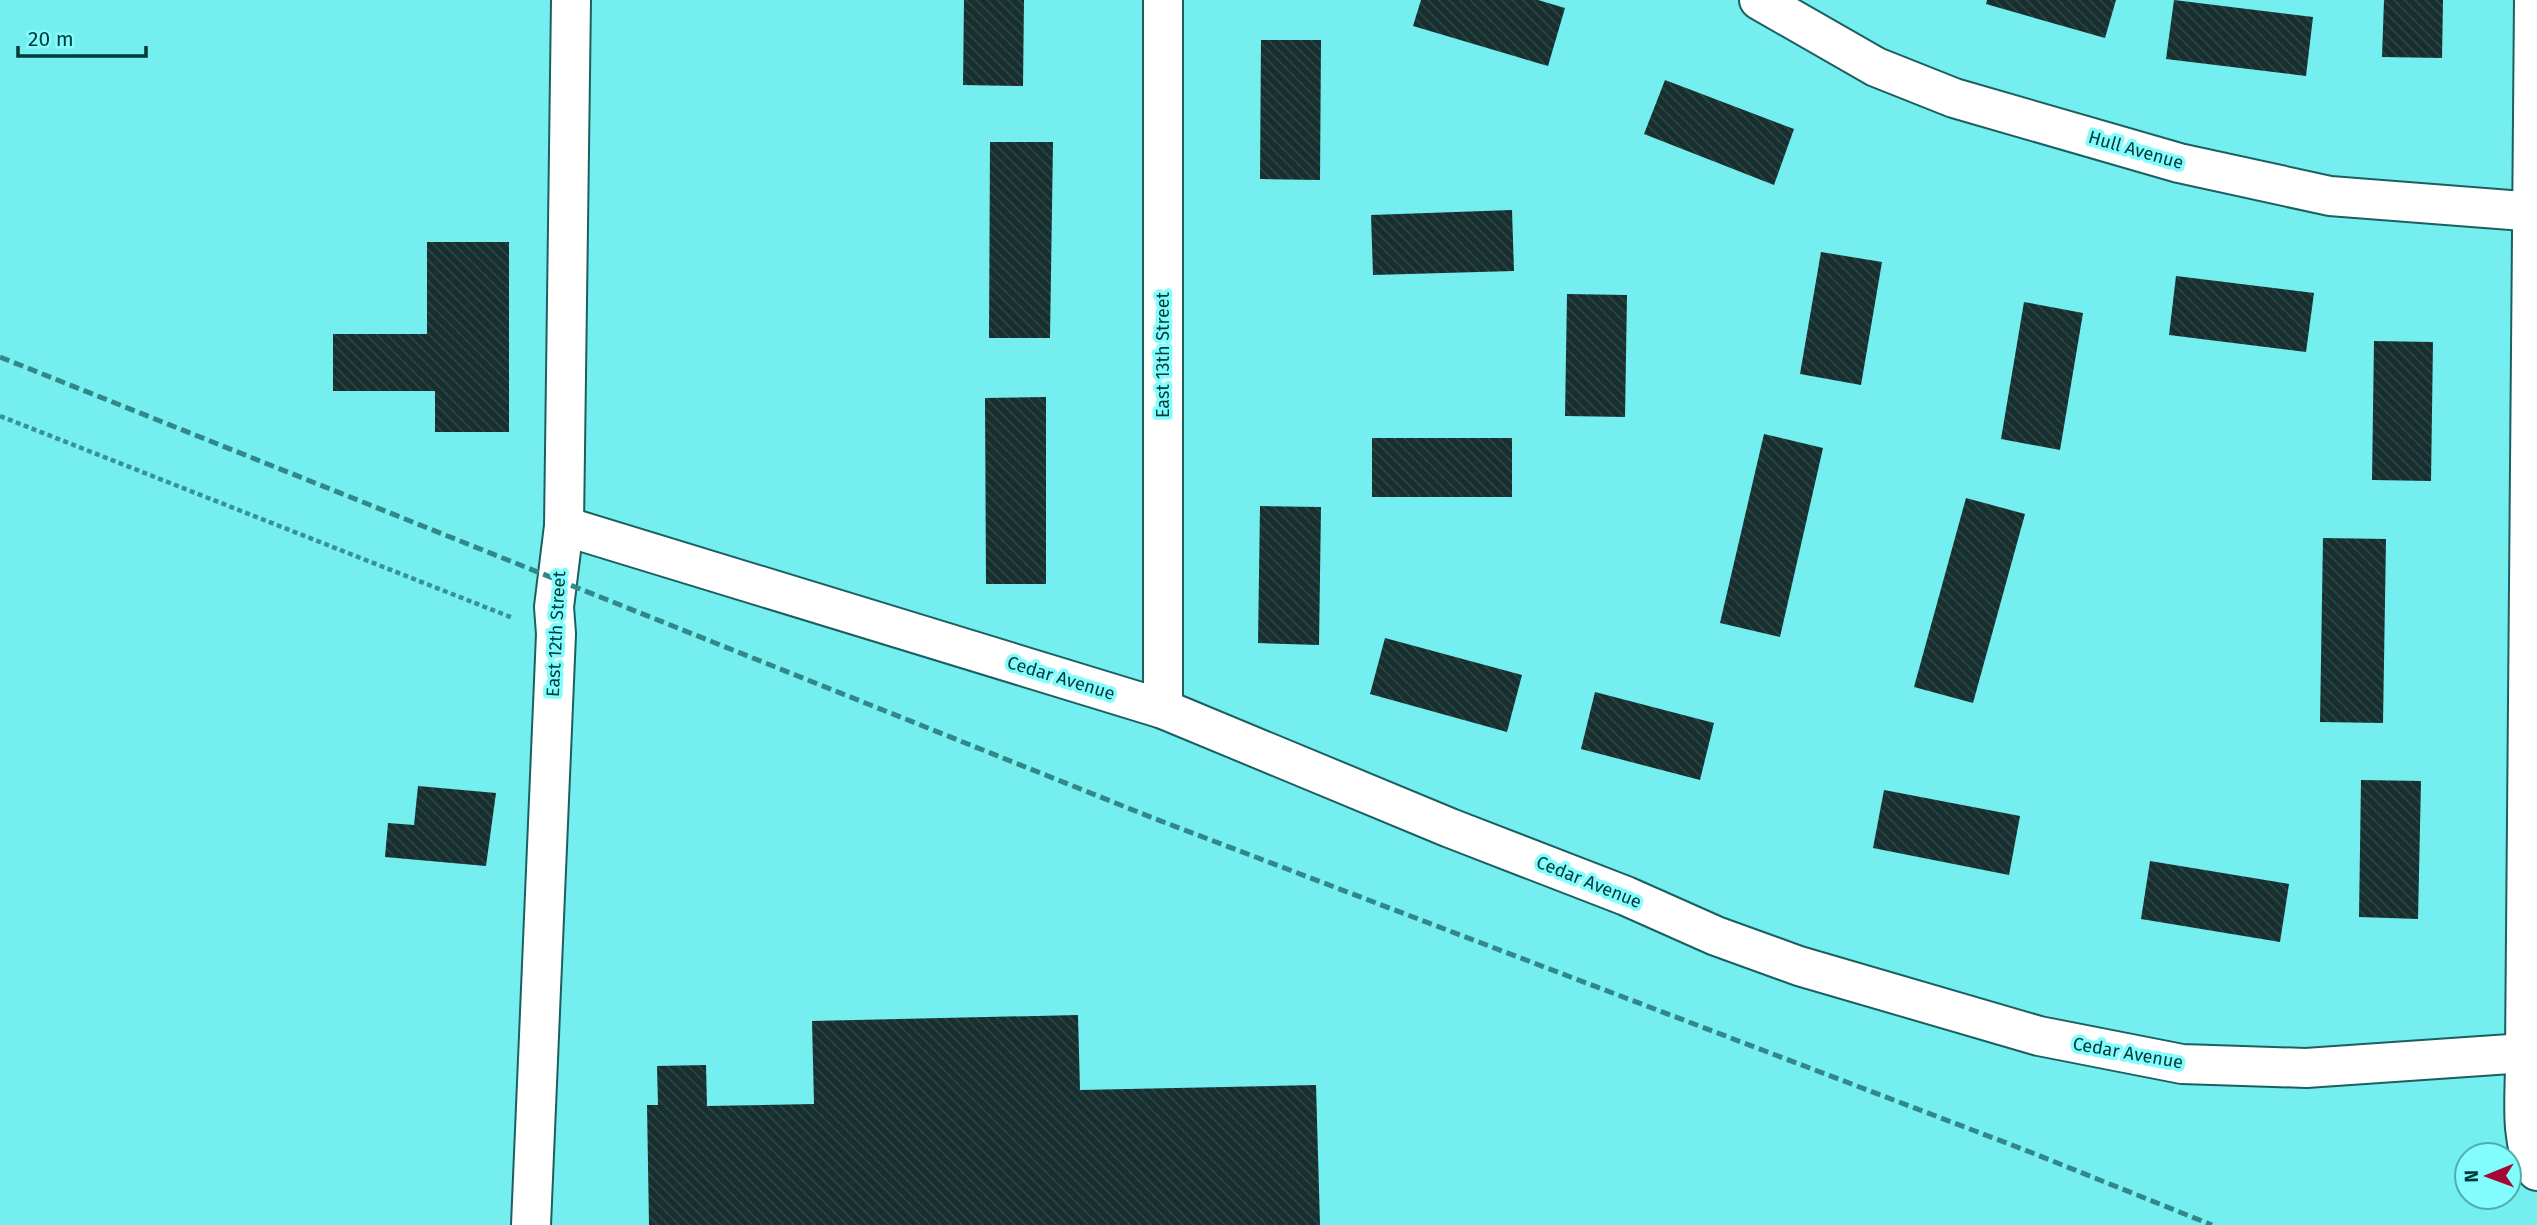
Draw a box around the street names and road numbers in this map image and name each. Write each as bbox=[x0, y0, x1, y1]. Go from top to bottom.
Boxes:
street label: Hull Avenue bbox=[2086, 126, 2186, 174]
street label: East 13th Street bbox=[1152, 291, 1174, 418]
street label: East 12th Street bbox=[542, 570, 570, 698]
street label: Cedar Avenue bbox=[1004, 651, 1118, 705]
street label: Cedar Avenue bbox=[1533, 851, 1645, 913]
street label: Cedar Avenue bbox=[2071, 1032, 2185, 1074]

